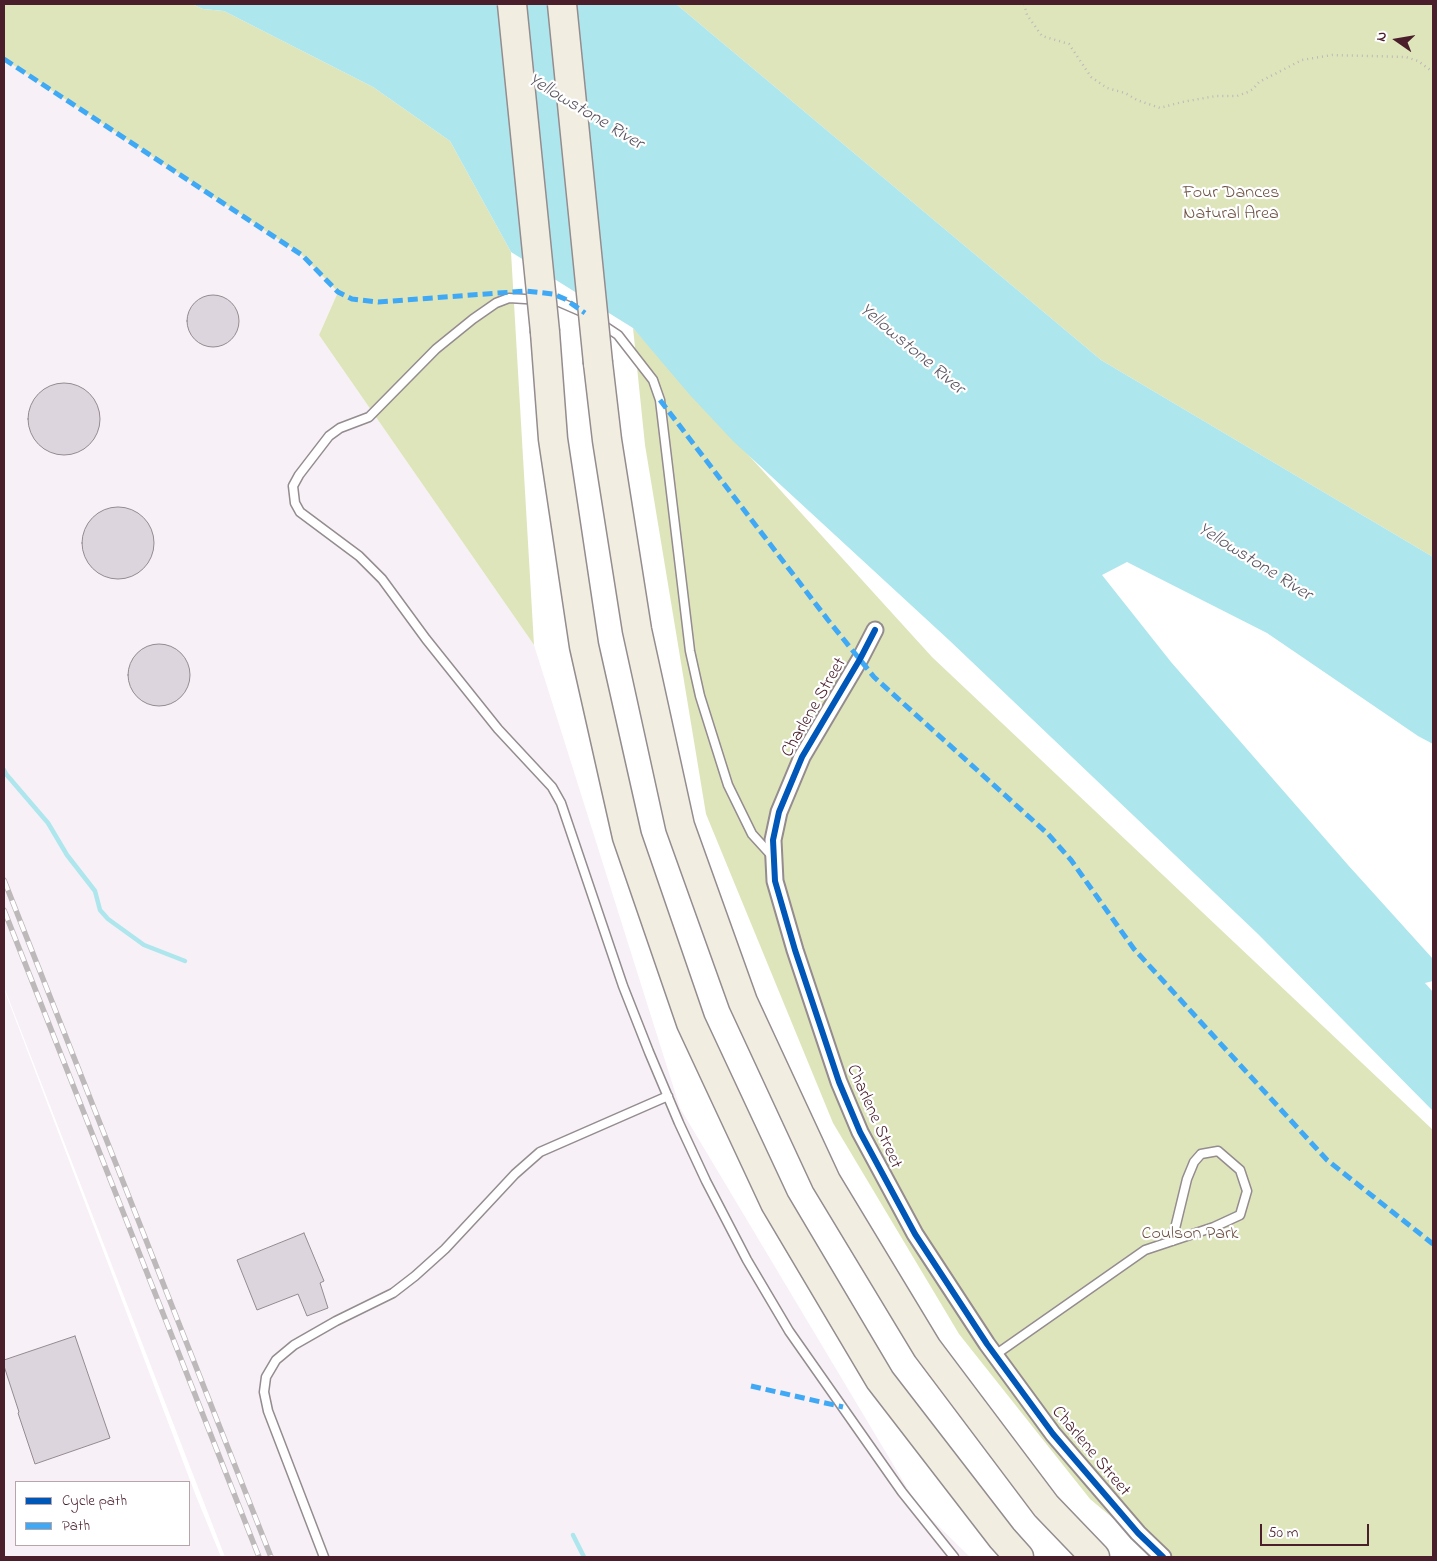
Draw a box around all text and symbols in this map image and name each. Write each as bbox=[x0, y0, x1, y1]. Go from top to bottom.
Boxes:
north arrow bbox=[1372, 15, 1422, 65]
text: N bbox=[1371, 30, 1393, 43]
water label: Yellowstone River bbox=[523, 70, 647, 156]
park label: Four Dances Natural Area bbox=[1183, 183, 1279, 225]
water label: Yellowstone River bbox=[854, 299, 968, 401]
water label: Yellowstone River bbox=[1193, 519, 1315, 607]
street label: Charlene Street bbox=[778, 654, 852, 762]
street label: Charlene Street bbox=[840, 1062, 906, 1172]
park label: Coulson Park bbox=[1142, 1224, 1238, 1246]
street label: Charlene Street bbox=[1046, 1402, 1134, 1502]
legend bbox=[15, 1481, 190, 1546]
text: Cycle path bbox=[62, 1490, 127, 1512]
scale bar bbox=[1262, 1514, 1371, 1546]
text: Path bbox=[62, 1515, 90, 1537]
text: 50 m bbox=[1268, 1522, 1298, 1544]

